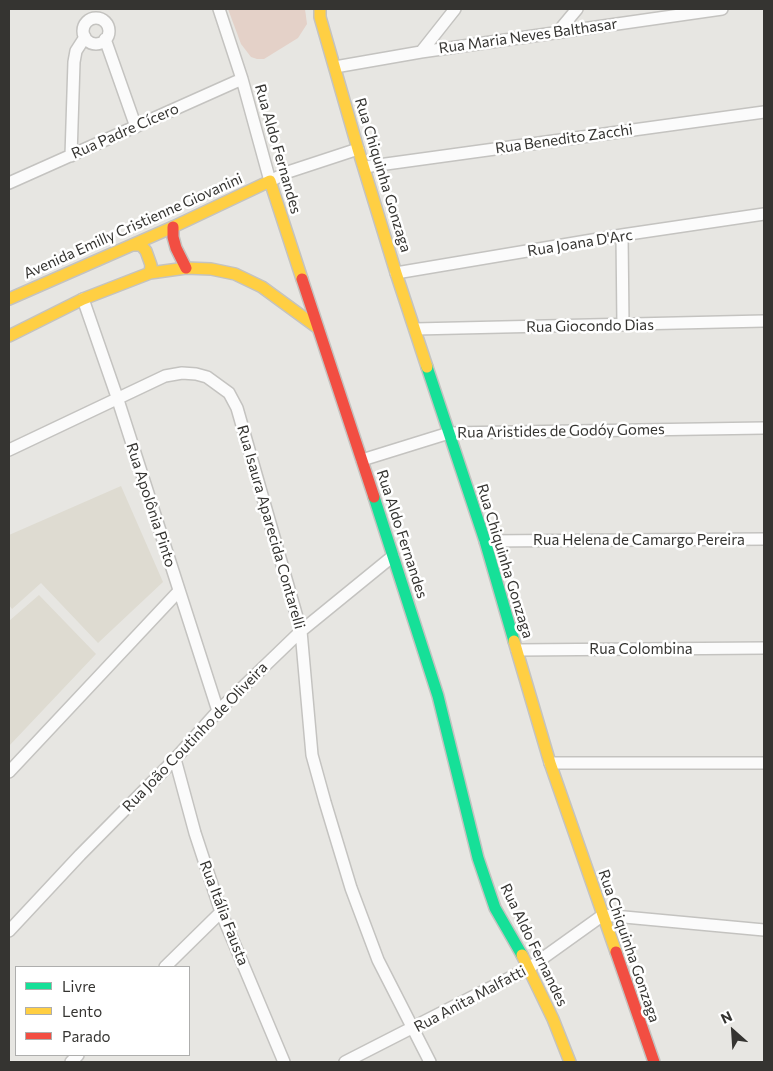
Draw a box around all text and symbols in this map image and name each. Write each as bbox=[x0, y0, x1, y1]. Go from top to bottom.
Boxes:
street label: Rua Maria Neves Balthasar bbox=[437, 15, 619, 57]
street label: Rua Aldo Fernandes bbox=[251, 82, 305, 216]
street label: Rua Chiquinha Gonzaga bbox=[351, 96, 415, 254]
street label: Rua Padre Cícero bbox=[69, 99, 181, 163]
street label: Rua Benedito Zacchi bbox=[494, 120, 634, 158]
street label: Avenida Emilly Cristienne Giovanini bbox=[21, 169, 245, 283]
street label: Rua Joana D'Arc bbox=[526, 226, 634, 260]
street label: Rua Giocondo Dias bbox=[526, 316, 654, 336]
street label: Rua Aristides de Godóy Gomes bbox=[457, 420, 665, 442]
street label: Rua Isaura Aparecida Contarelli bbox=[233, 423, 309, 631]
street label: Rua Apolônia Pinto bbox=[122, 440, 180, 570]
street label: Rua Aldo Fernandes bbox=[373, 467, 431, 601]
street label: Rua Chiquinha Gonzaga bbox=[473, 482, 537, 640]
street label: Rua Helena de Camargo Pereira bbox=[533, 531, 745, 549]
street label: Rua Colombina bbox=[589, 640, 693, 658]
street label: Rua João Coutinho de Oliveira bbox=[119, 658, 271, 816]
street label: Rua Itália Fausta bbox=[196, 858, 252, 968]
street label: Rua Chiquinha Gonzaga bbox=[594, 867, 664, 1025]
street label: Rua Aldo Fernandes bbox=[496, 881, 572, 1009]
street label: Rua Anita Malfatti bbox=[411, 962, 529, 1036]
legend bbox=[15, 966, 190, 1056]
text: Livre bbox=[62, 977, 96, 995]
text: Lento bbox=[62, 1002, 102, 1020]
north arrow bbox=[708, 1006, 758, 1056]
text: N bbox=[718, 1007, 735, 1027]
text: Parado bbox=[62, 1027, 111, 1045]

